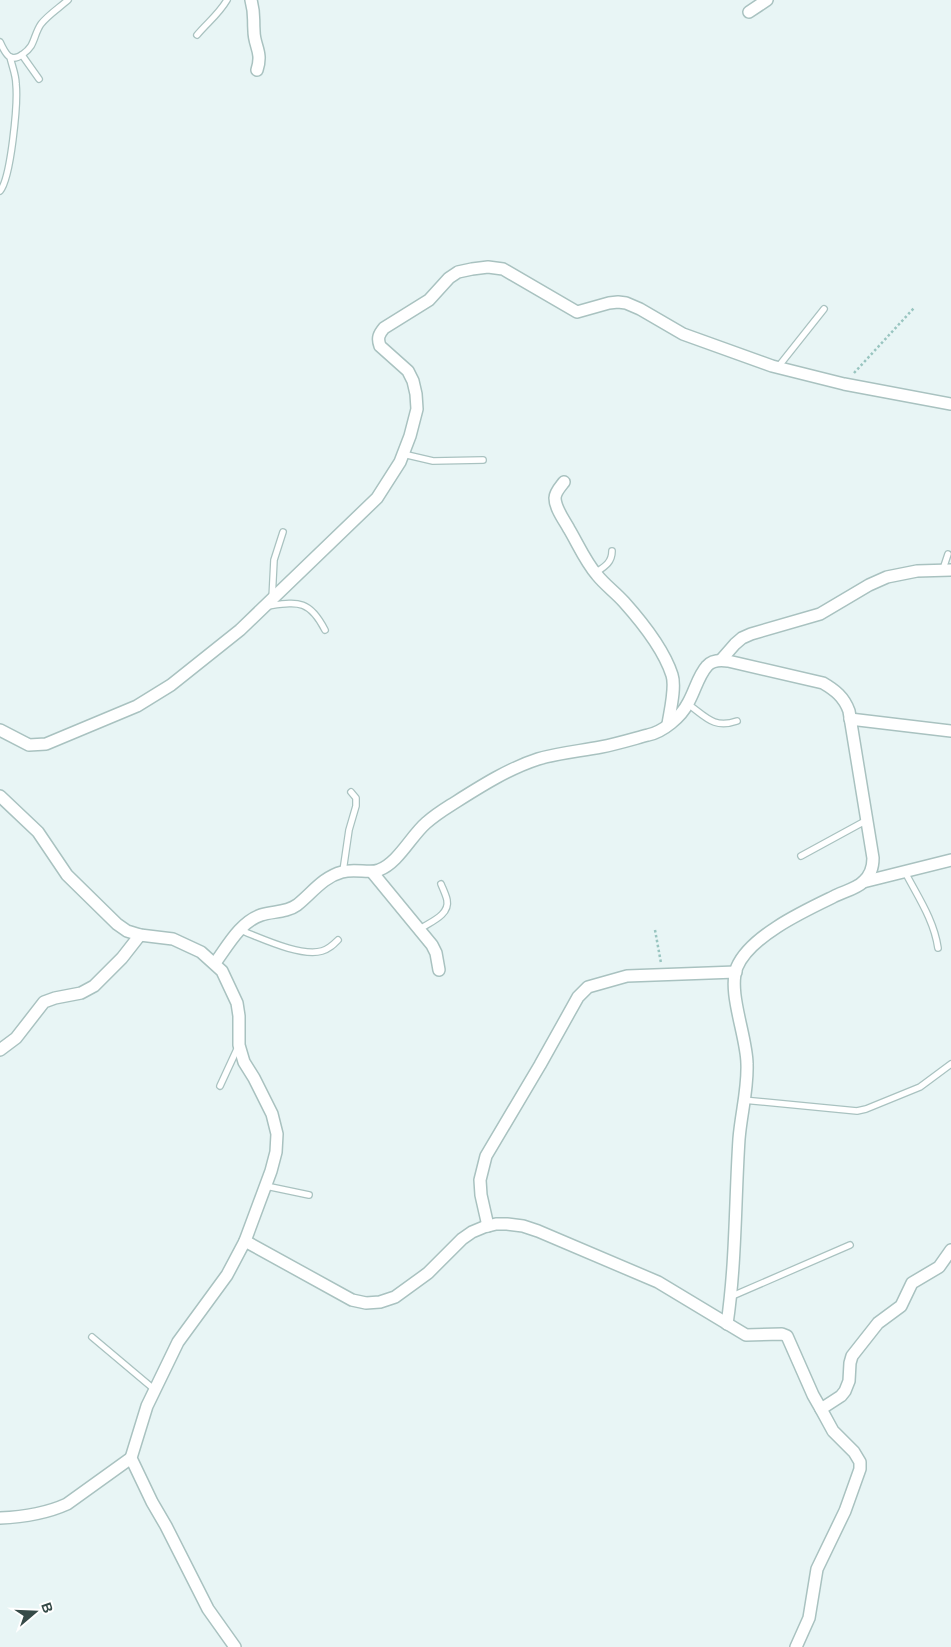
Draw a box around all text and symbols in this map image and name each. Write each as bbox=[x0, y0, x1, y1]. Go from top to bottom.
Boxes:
north arrow bbox=[10, 1587, 60, 1637]
text: B bbox=[38, 1600, 57, 1615]

